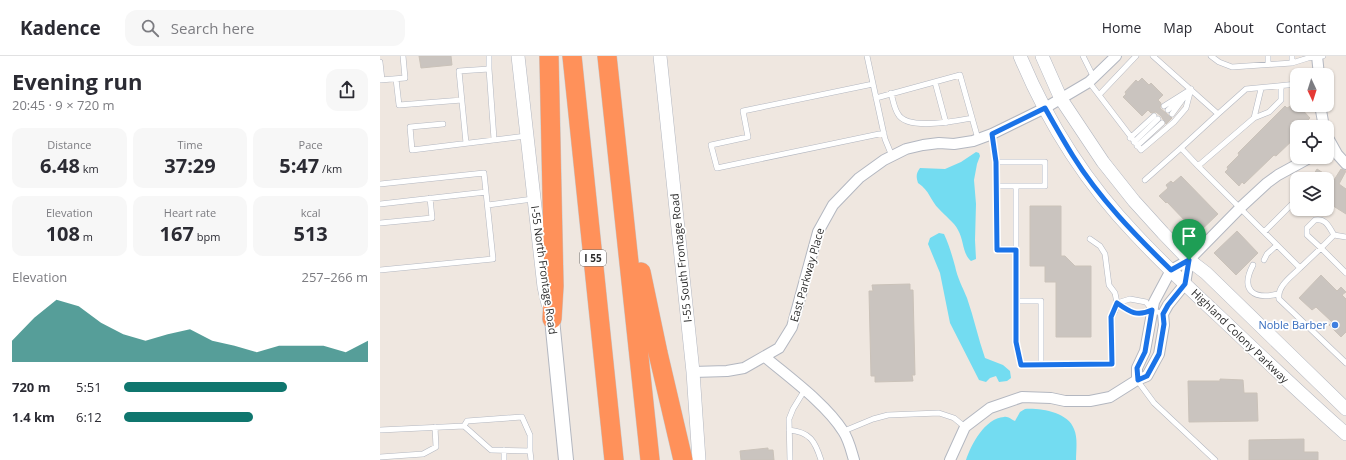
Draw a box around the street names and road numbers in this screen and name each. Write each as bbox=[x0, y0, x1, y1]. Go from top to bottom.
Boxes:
street label: I-55 South Frontage Road bbox=[666, 193, 695, 323]
street label: I-55 North Frontage Road bbox=[528, 205, 561, 335]
street label: East Parkway Place bbox=[786, 226, 827, 324]
road number: I 55 bbox=[580, 250, 606, 266]
street label: Highland Colony Parkway bbox=[1188, 285, 1293, 387]

